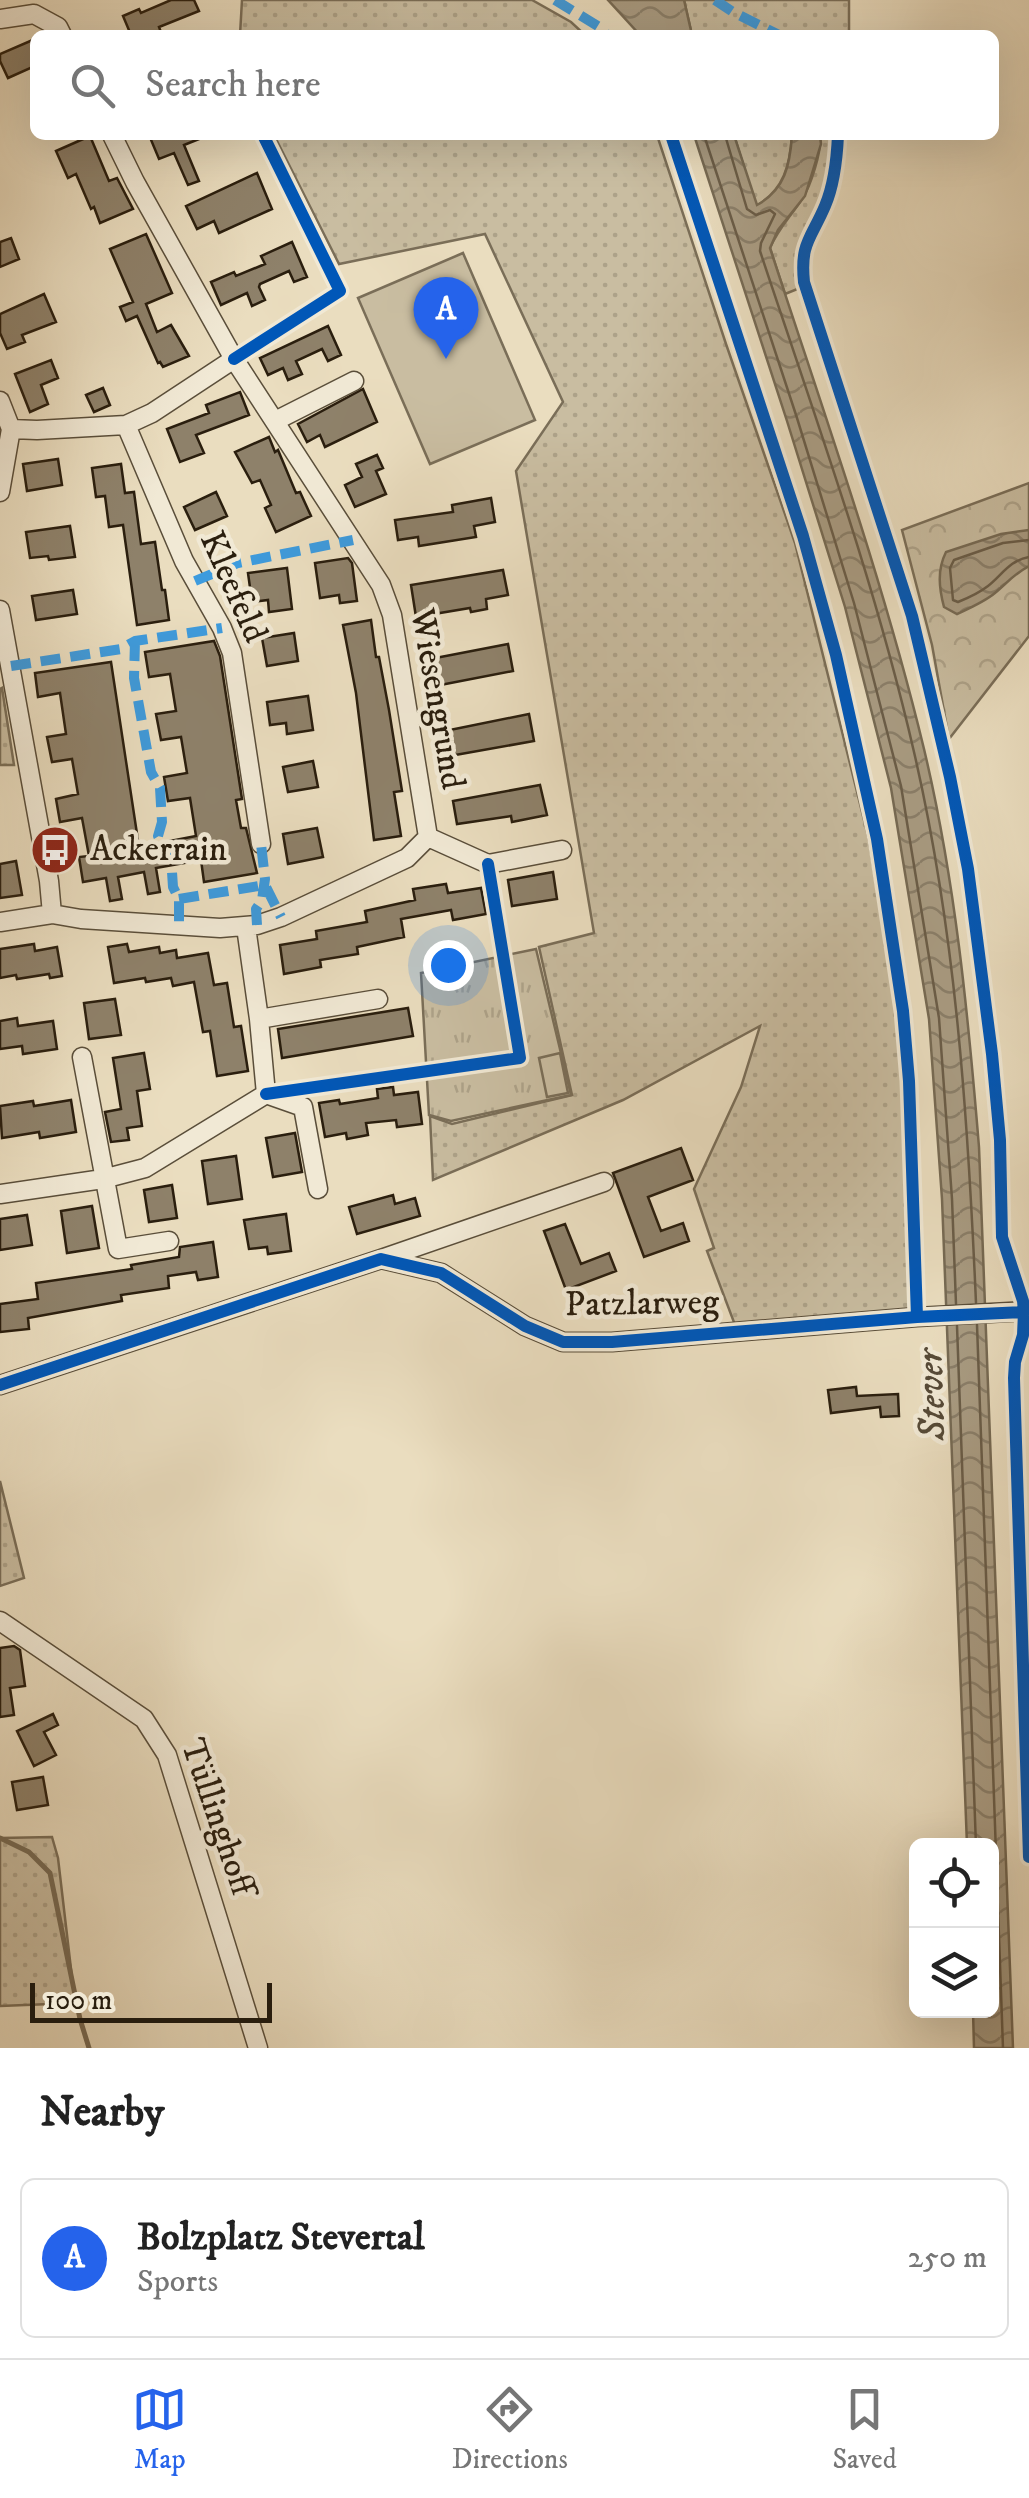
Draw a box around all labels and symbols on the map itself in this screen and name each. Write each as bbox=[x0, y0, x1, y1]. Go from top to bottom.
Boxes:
pin: A bbox=[414, 276, 478, 359]
street label: Kleefeld bbox=[189, 524, 277, 650]
street label: Wiesengrund bbox=[399, 604, 475, 793]
bus stop icon: Ackerrain bbox=[29, 824, 81, 876]
place label: Ackerrain bbox=[90, 828, 227, 872]
your location bbox=[423, 940, 474, 991]
street label: Patzlarweg bbox=[565, 1281, 720, 1327]
water label: Stever bbox=[906, 1345, 958, 1443]
street label: Tüllinghoff bbox=[170, 1733, 266, 1906]
scale bar bbox=[30, 1978, 272, 2022]

